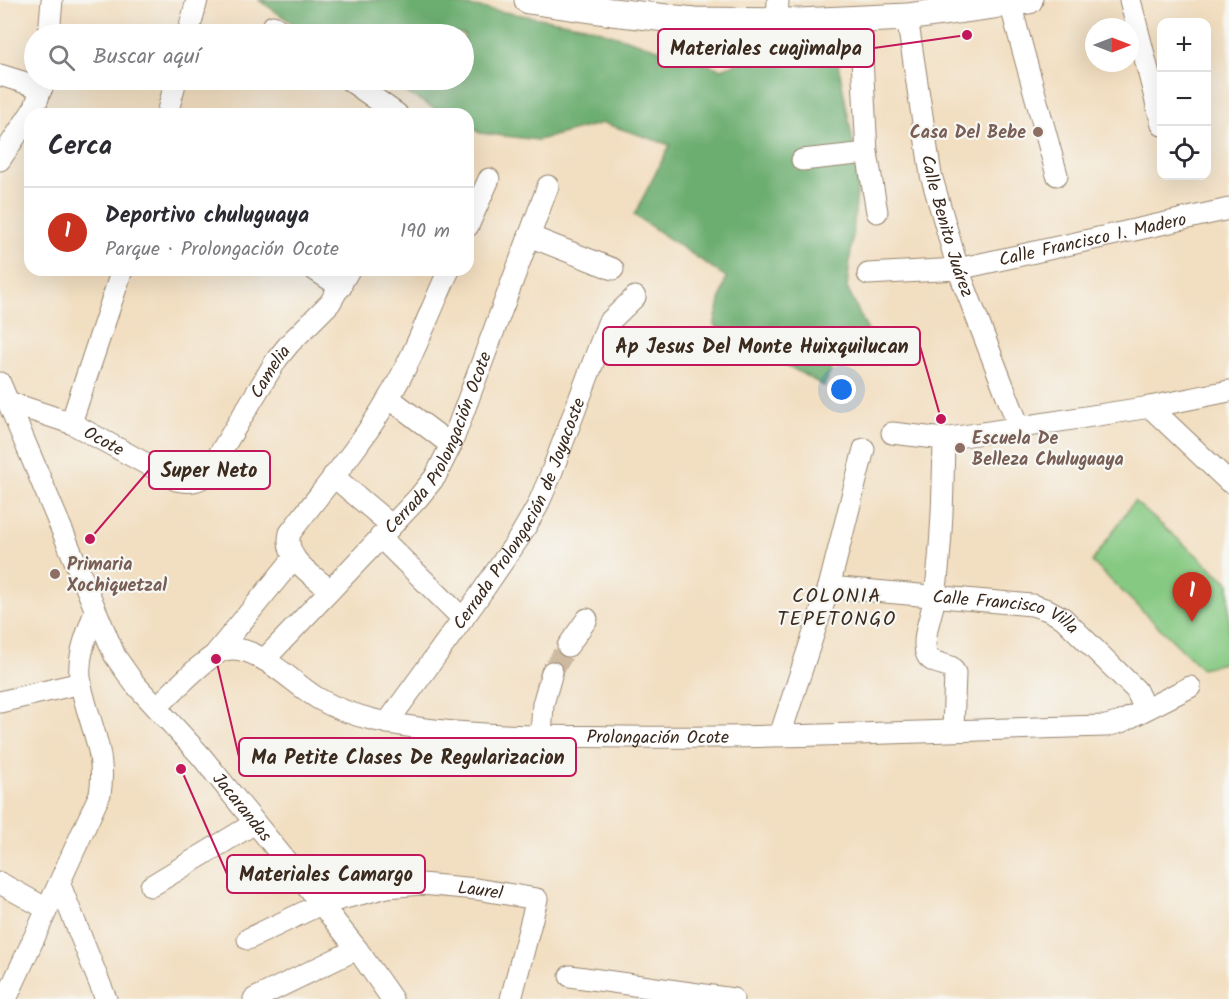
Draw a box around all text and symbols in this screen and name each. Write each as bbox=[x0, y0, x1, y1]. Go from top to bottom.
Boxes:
north arrow bbox=[1085, 18, 1139, 72]
map controls bbox=[1157, 18, 1211, 180]
button: + bbox=[1157, 18, 1211, 72]
search box bbox=[24, 24, 474, 90]
callout: Materiales cuajimalpa bbox=[658, 29, 874, 67]
text: Materiales cuajimalpa bbox=[670, 34, 862, 66]
text: Buscar aquí bbox=[93, 40, 200, 75]
icon: search bbox=[45, 41, 78, 74]
button: − bbox=[1157, 72, 1211, 126]
place label: Casa Del Bebe bbox=[910, 119, 1026, 148]
marker: Casa Del Bebe bbox=[1031, 125, 1045, 139]
text: Cerca bbox=[48, 126, 112, 168]
button: locate bbox=[1157, 126, 1211, 180]
street label: Calle Benito Juárez bbox=[912, 153, 981, 302]
text: Deportivo chuluguaya bbox=[105, 199, 309, 234]
street label: Calle Francisco I. Madero bbox=[996, 206, 1189, 275]
text: 1 bbox=[64, 216, 71, 248]
text: 190 m bbox=[400, 216, 450, 248]
text: Parque · Prolongación Ocote bbox=[105, 234, 339, 266]
callout: Ap Jesus Del Monte Huixquilucan bbox=[603, 327, 920, 365]
text: Ap Jesus Del Monte Huixquilucan bbox=[615, 332, 909, 364]
street label: Camelia bbox=[243, 339, 299, 405]
street label: Cerrada Prolongación Ocote bbox=[378, 348, 501, 542]
your location bbox=[827, 375, 856, 404]
street label: Cerrada Prolongación de Joyacoste bbox=[446, 394, 594, 637]
street label: Ocote bbox=[78, 419, 129, 465]
place label: Escuela De Belleza Chuluguaya bbox=[972, 425, 1124, 475]
marker: Escuela De Belleza Chuluguaya bbox=[953, 441, 967, 455]
callout: Super Neto bbox=[149, 451, 270, 489]
text: Super Neto bbox=[161, 456, 257, 488]
place label: Primaria Xochiquetzal bbox=[66, 551, 167, 601]
marker: Primaria Xochiquetzal bbox=[48, 567, 62, 581]
pin: 1 bbox=[1172, 572, 1212, 622]
district label: COLONIA TEPETONGO bbox=[777, 581, 897, 636]
street label: Calle Francisco Villa bbox=[931, 583, 1085, 642]
street label: Prolongación Ocote bbox=[586, 724, 729, 753]
callout: Ma Petite Clases De Regularizacion bbox=[239, 738, 576, 776]
text: Ma Petite Clases De Regularizacion bbox=[251, 743, 565, 775]
street label: Jacarandas bbox=[204, 767, 279, 849]
callout: Materiales Camargo bbox=[227, 855, 425, 893]
text: Materiales Camargo bbox=[239, 860, 413, 892]
street label: Laurel bbox=[456, 874, 506, 909]

